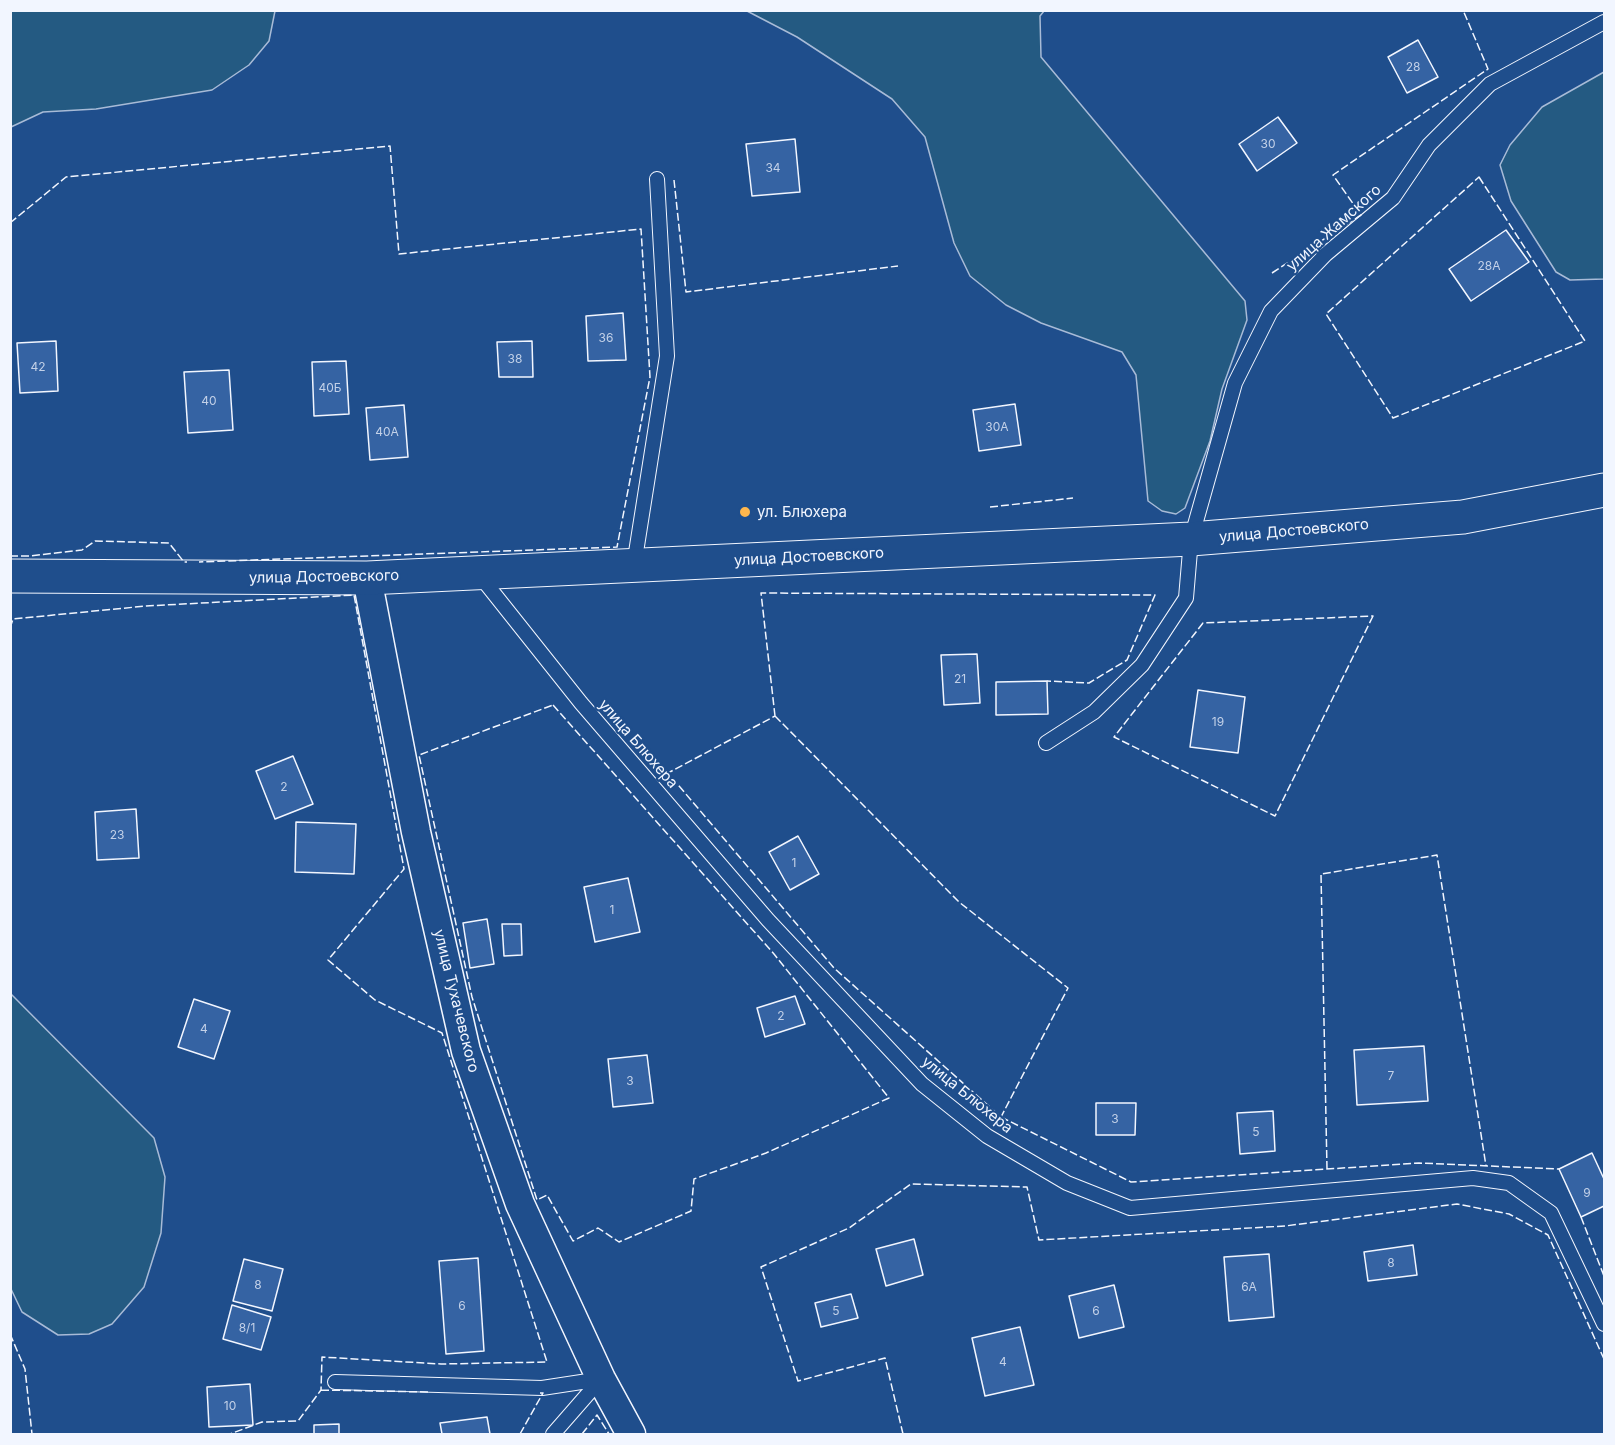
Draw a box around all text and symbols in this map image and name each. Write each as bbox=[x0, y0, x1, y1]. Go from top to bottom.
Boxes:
house number: 28 bbox=[1406, 60, 1420, 74]
house number: 30 bbox=[1261, 137, 1275, 151]
house number: 34 bbox=[765, 161, 781, 175]
street label: улица Жамского bbox=[1283, 181, 1385, 275]
house number: 28А bbox=[1477, 259, 1501, 273]
house number: 36 bbox=[599, 331, 613, 345]
house number: 38 bbox=[508, 352, 522, 366]
house number: 42 bbox=[30, 360, 46, 374]
house number: 40Б bbox=[318, 381, 342, 395]
house number: 40 bbox=[201, 394, 217, 408]
house number: 30А bbox=[985, 420, 1009, 434]
house number: 40А bbox=[375, 425, 399, 439]
place label: ул. Блюхера bbox=[757, 503, 847, 521]
marker: ул. Блюхера bbox=[738, 505, 752, 519]
street label: улица Достоевского bbox=[1218, 515, 1370, 547]
street label: улица Достоевского bbox=[733, 544, 885, 570]
street label: улица Достоевского bbox=[249, 567, 399, 587]
house number: 21 bbox=[954, 672, 966, 686]
street label: улица Блюхера bbox=[595, 696, 681, 792]
house number: 19 bbox=[1212, 715, 1224, 729]
house number: 2 bbox=[280, 780, 288, 794]
house number: 23 bbox=[110, 828, 124, 842]
house number: 1 bbox=[792, 856, 796, 870]
house number: 1 bbox=[610, 903, 614, 917]
street label: улица Тухачевского bbox=[429, 927, 483, 1075]
house number: 2 bbox=[777, 1009, 785, 1023]
house number: 4 bbox=[200, 1022, 208, 1036]
street label: улица Блюхера bbox=[918, 1053, 1016, 1137]
house number: 7 bbox=[1388, 1069, 1394, 1083]
house number: 3 bbox=[626, 1074, 634, 1088]
house number: 3 bbox=[1111, 1112, 1119, 1126]
house number: 5 bbox=[1252, 1125, 1260, 1139]
house number: 9 bbox=[1583, 1186, 1591, 1200]
house number: 8 bbox=[1387, 1256, 1395, 1270]
house number: 8 bbox=[254, 1278, 262, 1292]
house number: 6А bbox=[1241, 1280, 1257, 1294]
house number: 6 bbox=[458, 1299, 466, 1313]
house number: 5 bbox=[832, 1304, 840, 1318]
house number: 6 bbox=[1092, 1304, 1100, 1318]
house number: 8/1 bbox=[239, 1321, 255, 1335]
house number: 4 bbox=[999, 1355, 1007, 1369]
house number: 10 bbox=[224, 1399, 236, 1413]

